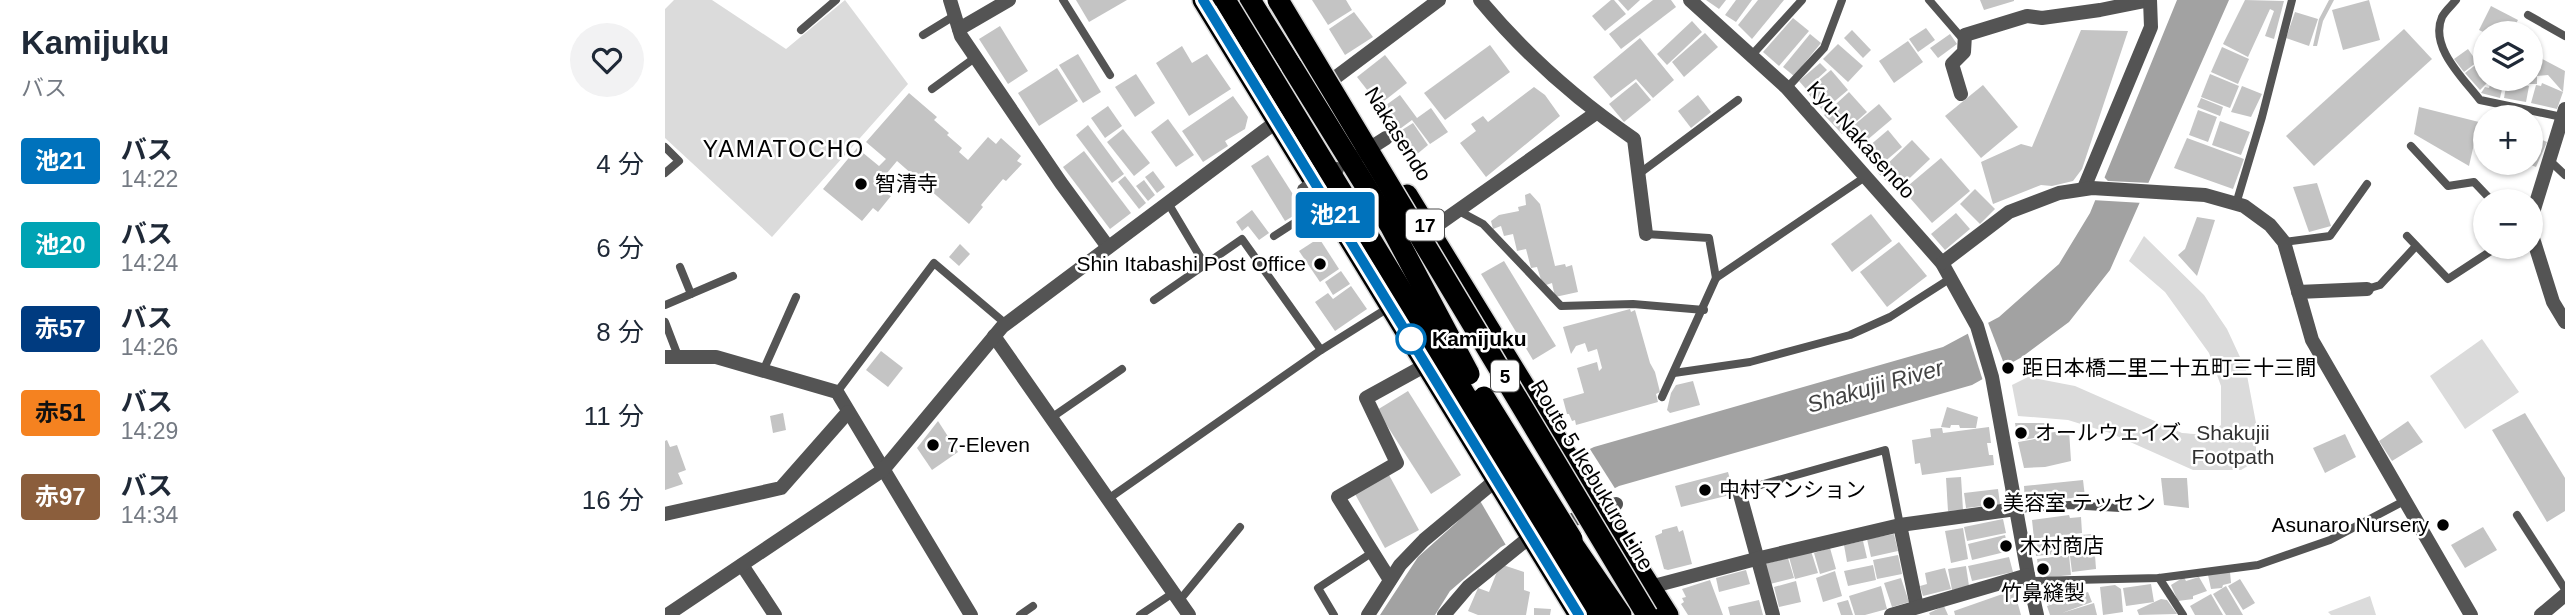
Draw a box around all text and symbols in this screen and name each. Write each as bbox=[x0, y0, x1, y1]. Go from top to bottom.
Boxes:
map controls bbox=[2473, 21, 2543, 259]
button: layers bbox=[2473, 21, 2543, 91]
button: heart bbox=[570, 23, 644, 97]
text: Kamijuku bbox=[21, 24, 170, 61]
text: バス bbox=[21, 75, 67, 101]
street label: Kyu-Nakasendo bbox=[1803, 76, 1920, 203]
street label: Nakasendo bbox=[1361, 83, 1436, 185]
button: + bbox=[2473, 105, 2543, 175]
text: バス bbox=[121, 135, 173, 165]
district label: YAMATOCHO bbox=[703, 136, 865, 162]
text: 池21 bbox=[35, 147, 86, 174]
text: 4 分 bbox=[596, 149, 644, 179]
text: 14:22 bbox=[121, 166, 178, 192]
place label: 智清寺 bbox=[875, 172, 938, 195]
marker: 智清寺 bbox=[853, 176, 869, 192]
button: − bbox=[2473, 189, 2543, 259]
line badge: 池21 bbox=[1295, 192, 1375, 238]
text: 池21 bbox=[1310, 201, 1360, 228]
road number: 17 bbox=[1406, 210, 1444, 241]
text: バス bbox=[121, 219, 173, 249]
text: 池20 bbox=[35, 231, 86, 258]
text: 6 分 bbox=[596, 233, 644, 263]
text: 14:24 bbox=[121, 250, 178, 276]
place label: Shin Itabashi Post Office bbox=[1076, 252, 1306, 275]
marker: Shin Itabashi Post Office bbox=[1312, 256, 1328, 272]
text: バス bbox=[121, 303, 173, 333]
text: 赤57 bbox=[35, 315, 86, 342]
text: 8 分 bbox=[596, 317, 644, 347]
marker: Kamijuku bbox=[1396, 324, 1426, 354]
place label: Kamijuku bbox=[1432, 327, 1527, 350]
text: 14:26 bbox=[121, 334, 178, 360]
water label: Shakujii River bbox=[1804, 354, 1947, 418]
place label: 距日本橋二里二十五町三十三間 bbox=[2022, 356, 2316, 379]
road number: 5 bbox=[1491, 360, 1519, 392]
marker: 距日本橋二里二十五町三十三間 bbox=[2000, 360, 2016, 376]
street label: Route 5 Ikebukuro Line bbox=[1527, 376, 1658, 574]
text: バス bbox=[121, 387, 173, 417]
text: 赤51 bbox=[35, 399, 86, 426]
text: 11 分 bbox=[584, 401, 644, 431]
text: 14:29 bbox=[121, 418, 178, 444]
place label: オールウェイズ bbox=[2035, 421, 2181, 444]
park label: Shakujii Footpath bbox=[2192, 421, 2274, 468]
marker: オールウェイズ bbox=[2013, 425, 2029, 441]
place label: 7-Eleven bbox=[947, 433, 1030, 456]
marker: 7-Eleven bbox=[925, 437, 941, 453]
text: バス bbox=[121, 471, 173, 501]
place label: 中村マンション bbox=[1719, 478, 1866, 501]
marker: 中村マンション bbox=[1697, 482, 1713, 498]
text: 赤97 bbox=[35, 483, 86, 510]
text: 16 分 bbox=[582, 485, 644, 515]
place label: 美容室 テッセン bbox=[2003, 491, 2156, 514]
marker: 美容室 テッセン bbox=[1981, 495, 1997, 511]
text: 14:34 bbox=[121, 502, 178, 528]
place label: Asunaro Nursery bbox=[2271, 513, 2429, 536]
marker: Asunaro Nursery bbox=[2435, 517, 2451, 533]
place label: 木村商店 bbox=[2020, 534, 2104, 557]
marker: 木村商店 bbox=[1998, 538, 2014, 554]
marker: 竹鼻縫製 bbox=[2035, 561, 2051, 577]
place label: 竹鼻縫製 bbox=[2001, 581, 2085, 604]

